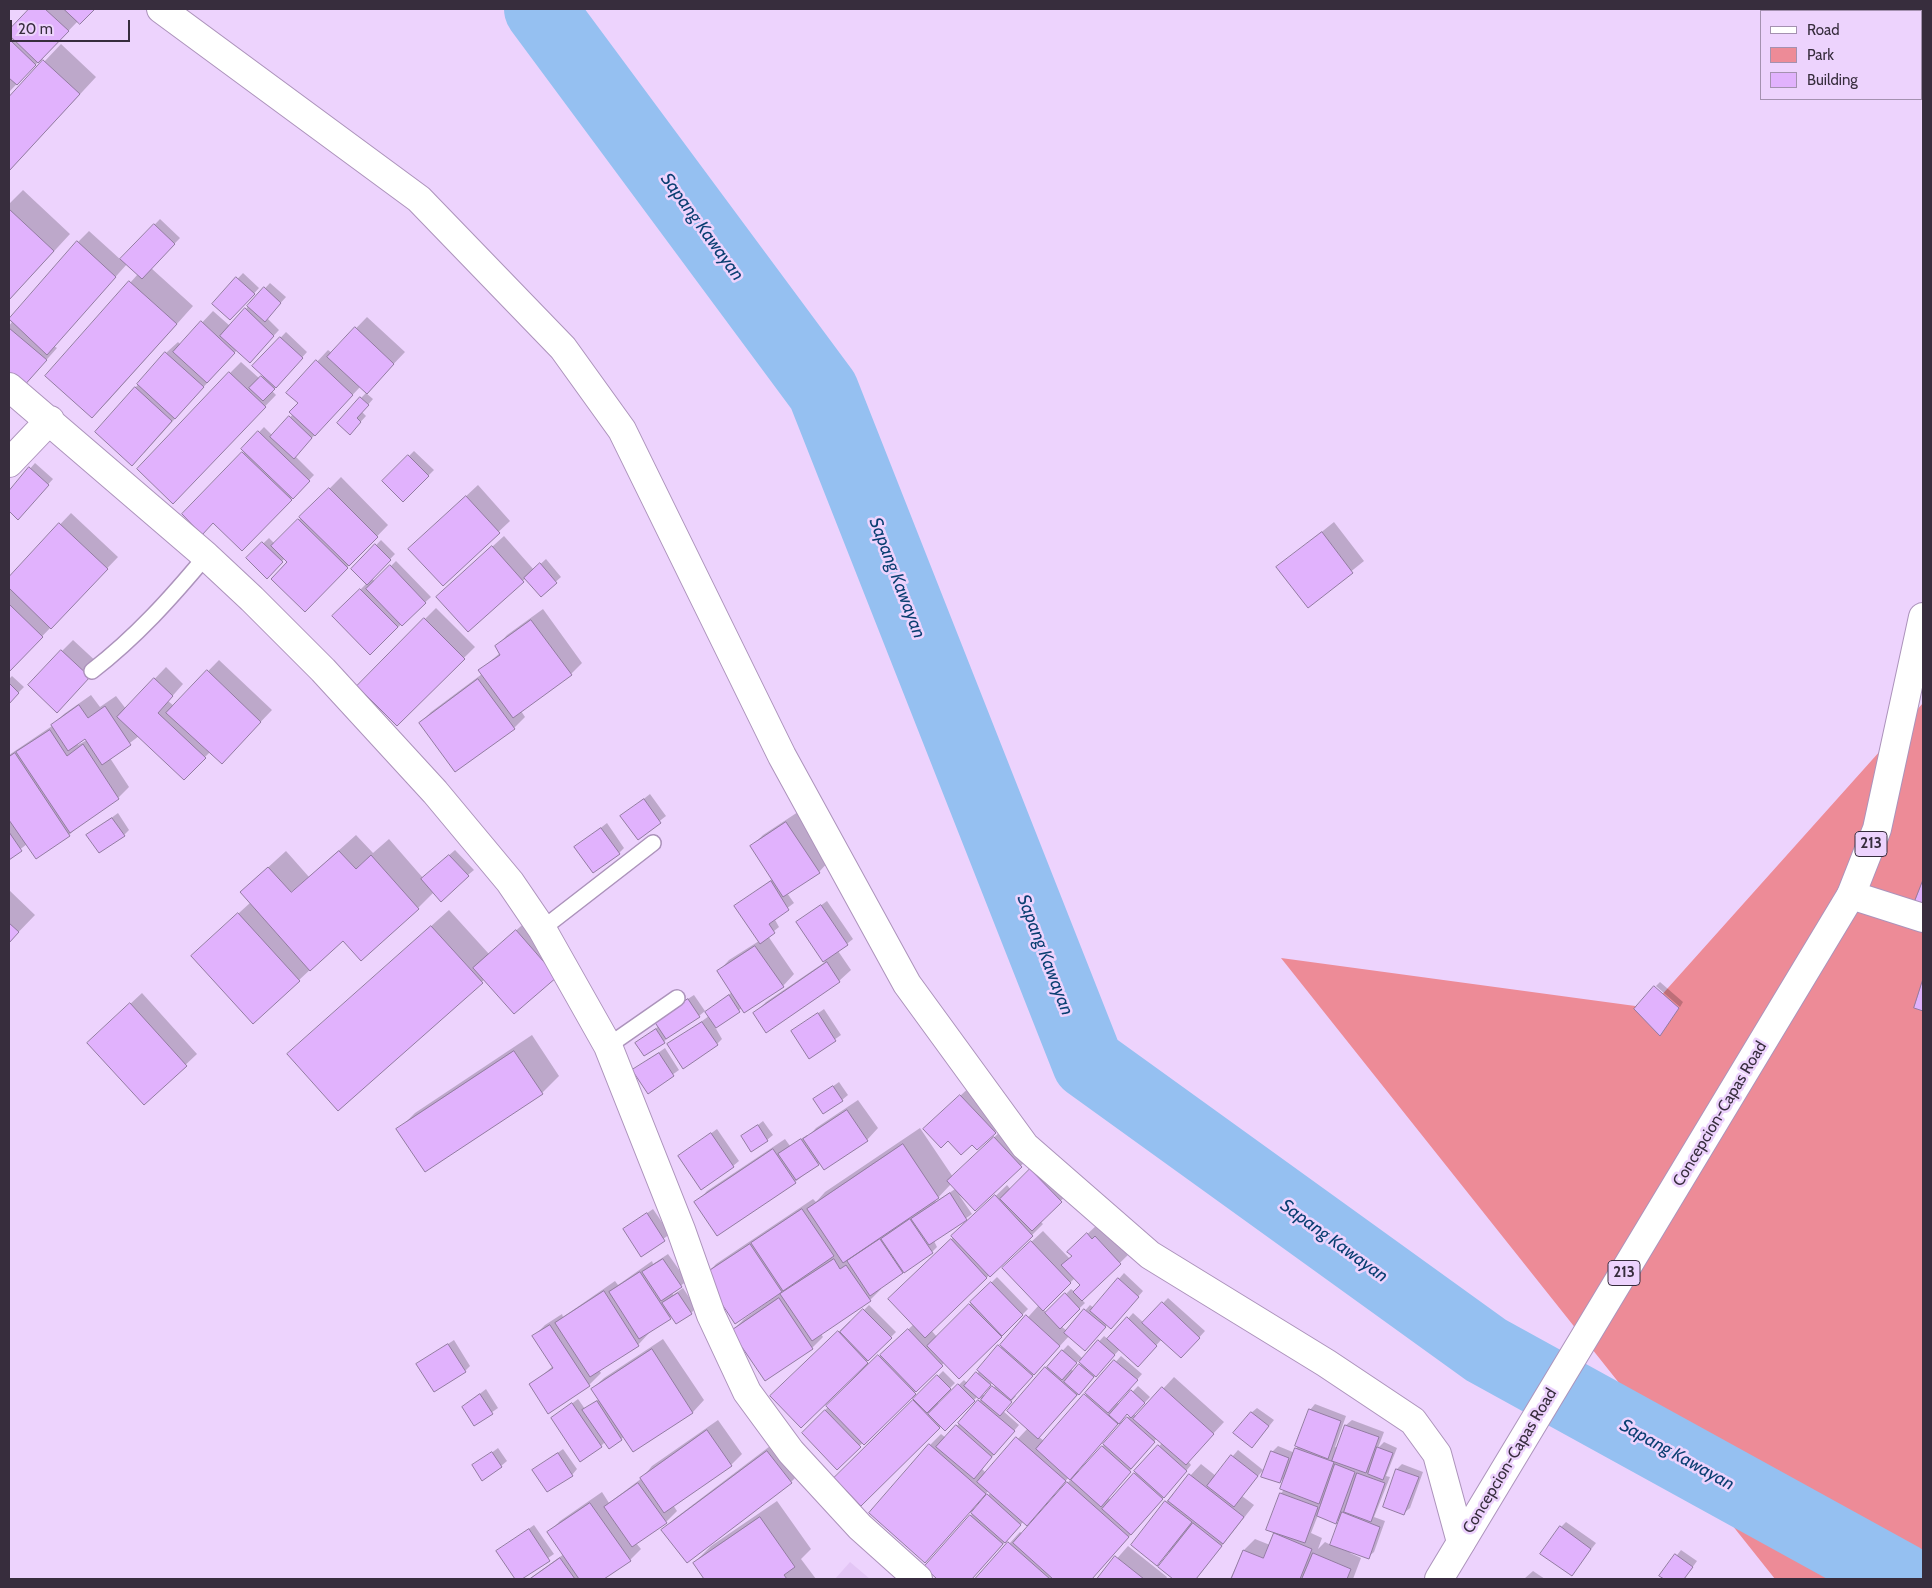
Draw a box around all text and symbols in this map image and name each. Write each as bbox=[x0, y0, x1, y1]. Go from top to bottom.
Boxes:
scale bar bbox=[12, 10, 132, 42]
legend bbox=[1760, 10, 1922, 100]
text: 20 m bbox=[18, 20, 53, 38]
text: Road bbox=[1807, 21, 1840, 39]
text: Park bbox=[1807, 46, 1834, 64]
text: Building bbox=[1807, 71, 1858, 89]
water label: Sapang Kawayan bbox=[656, 169, 748, 285]
water label: Sapang Kawayan bbox=[864, 515, 930, 641]
road number: 213 bbox=[1855, 832, 1887, 856]
water label: Sapang Kawayan bbox=[1012, 892, 1078, 1018]
street label: Concepcion-Capas Road bbox=[1669, 1038, 1771, 1190]
water label: Sapang Kawayan bbox=[1276, 1195, 1392, 1287]
road number: 213 bbox=[1608, 1260, 1640, 1286]
street label: Concepcion-Capas Road bbox=[1459, 1385, 1561, 1537]
water label: Sapang Kawayan bbox=[1616, 1415, 1738, 1495]

